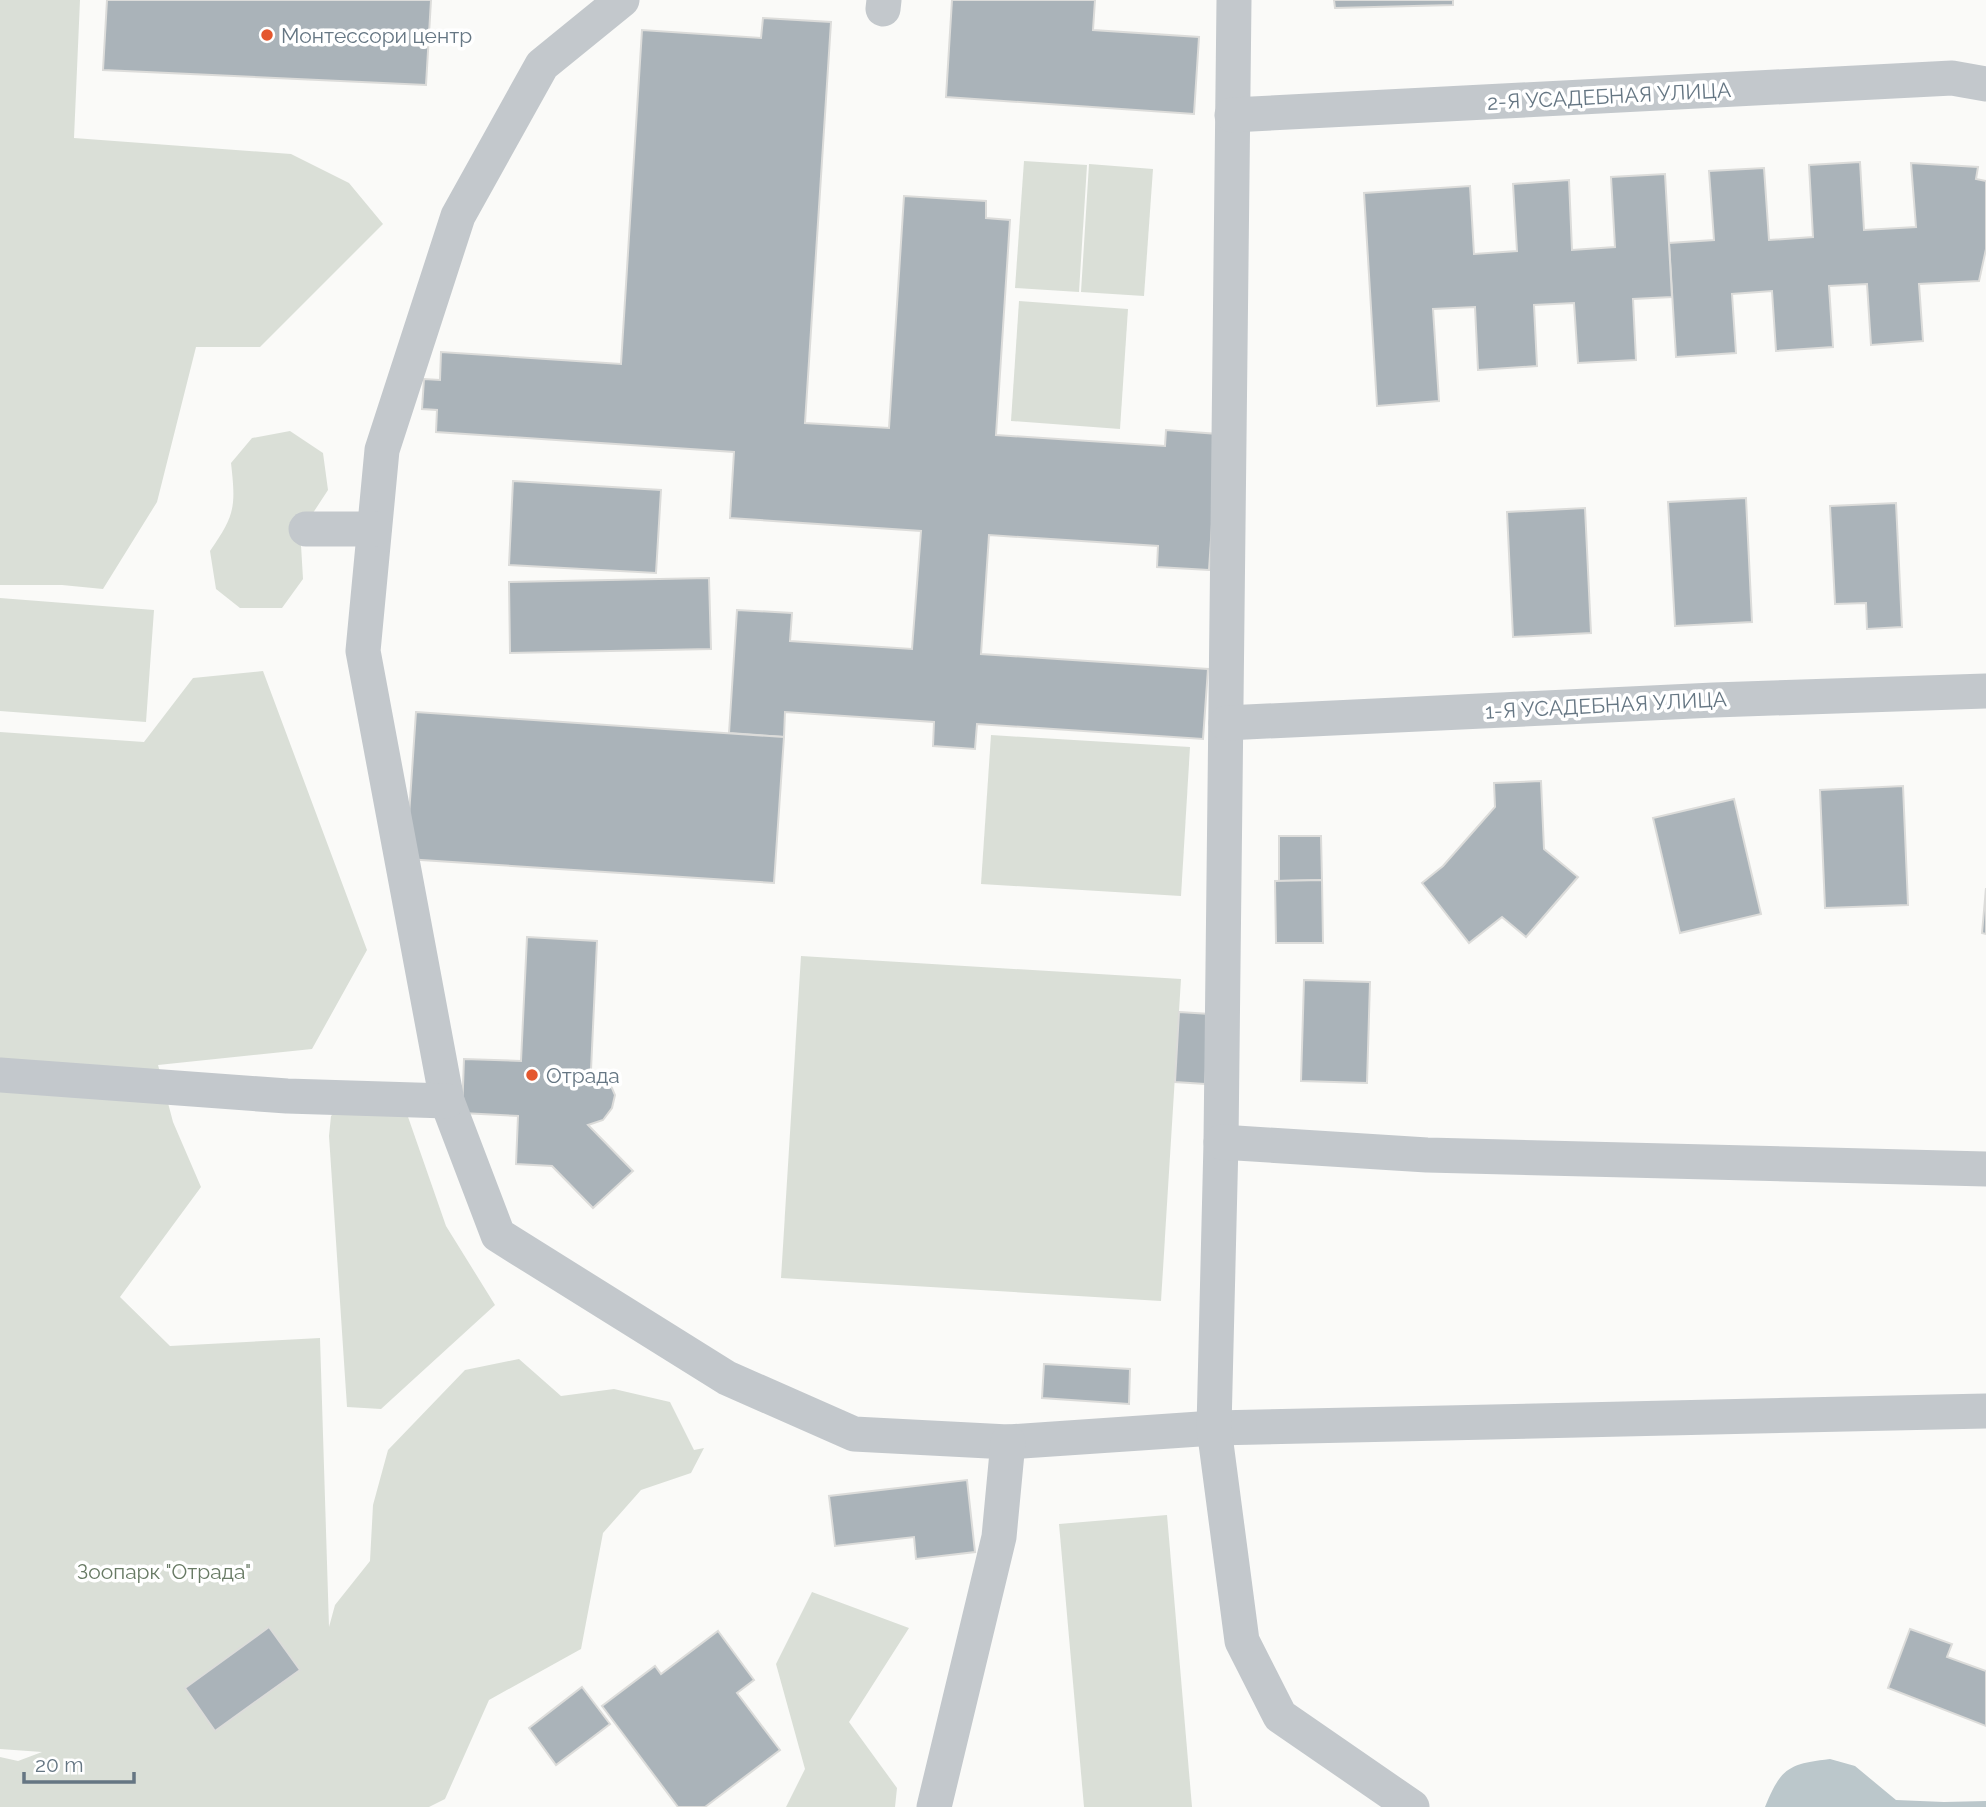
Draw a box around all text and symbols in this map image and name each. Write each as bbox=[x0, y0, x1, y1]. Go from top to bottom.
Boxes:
place label: Монтессори центр bbox=[281, 23, 472, 48]
marker: Монтессори центр bbox=[259, 27, 275, 43]
street label: 2-Я УСАДЕБНАЯ УЛИЦА bbox=[1486, 77, 1732, 115]
street label: 1-Я УСАДЕБНАЯ УЛИЦА bbox=[1484, 686, 1728, 724]
place label: Отрада bbox=[546, 1063, 620, 1088]
marker: Отрада bbox=[524, 1067, 540, 1083]
park label: Зоопарк "Отрада" bbox=[77, 1559, 251, 1584]
scale bar bbox=[24, 1741, 135, 1785]
text: 20 m bbox=[35, 1752, 83, 1777]

